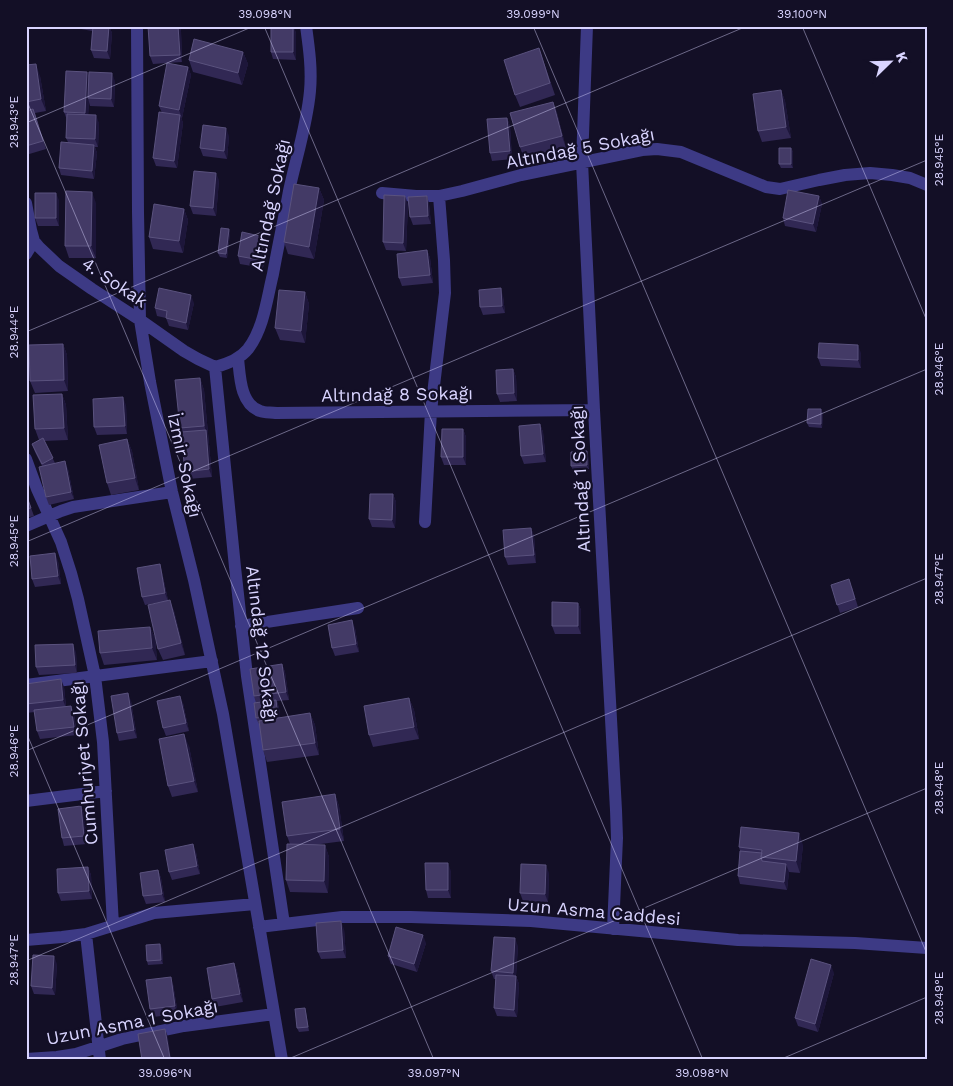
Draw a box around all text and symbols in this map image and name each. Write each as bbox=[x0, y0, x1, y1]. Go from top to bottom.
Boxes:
text: 39.098°N bbox=[238, 7, 292, 21]
text: 39.099°N bbox=[506, 7, 560, 21]
text: 39.100°N bbox=[777, 7, 827, 21]
north arrow bbox=[866, 38, 916, 88]
text: K bbox=[893, 49, 911, 65]
text: 28.943°E bbox=[7, 95, 21, 148]
street label: Altındağ 5 Sokağı bbox=[504, 123, 656, 173]
text: 28.945°E bbox=[932, 133, 946, 186]
street label: Altındağ Sokağı bbox=[246, 137, 294, 273]
street label: 4. Sokak bbox=[78, 252, 152, 312]
text: 28.944°E bbox=[7, 305, 21, 358]
text: 28.946°E bbox=[932, 342, 946, 395]
street label: Altındağ 8 Sokağı bbox=[321, 382, 473, 406]
street label: Altındağ 1 Sokağı bbox=[566, 405, 594, 553]
street label: İzmir Sokağı bbox=[164, 411, 206, 519]
text: 28.945°E bbox=[7, 514, 21, 567]
text: 28.947°E bbox=[932, 553, 946, 605]
street label: Altındağ 12 Sokağı bbox=[242, 564, 282, 724]
street label: Cumhuriyet Sokağı bbox=[66, 680, 102, 846]
text: 28.946°E bbox=[7, 724, 21, 777]
text: 28.948°E bbox=[932, 761, 946, 814]
street label: Uzun Asma Caddesi bbox=[506, 893, 682, 929]
text: 28.947°E bbox=[7, 934, 21, 986]
text: 28.949°E bbox=[932, 971, 946, 1024]
street label: Uzun Asma 1 Sokağı bbox=[45, 995, 219, 1049]
text: 39.096°N bbox=[138, 1066, 192, 1080]
text: 39.097°N bbox=[408, 1066, 460, 1080]
text: 39.098°N bbox=[675, 1066, 729, 1080]

